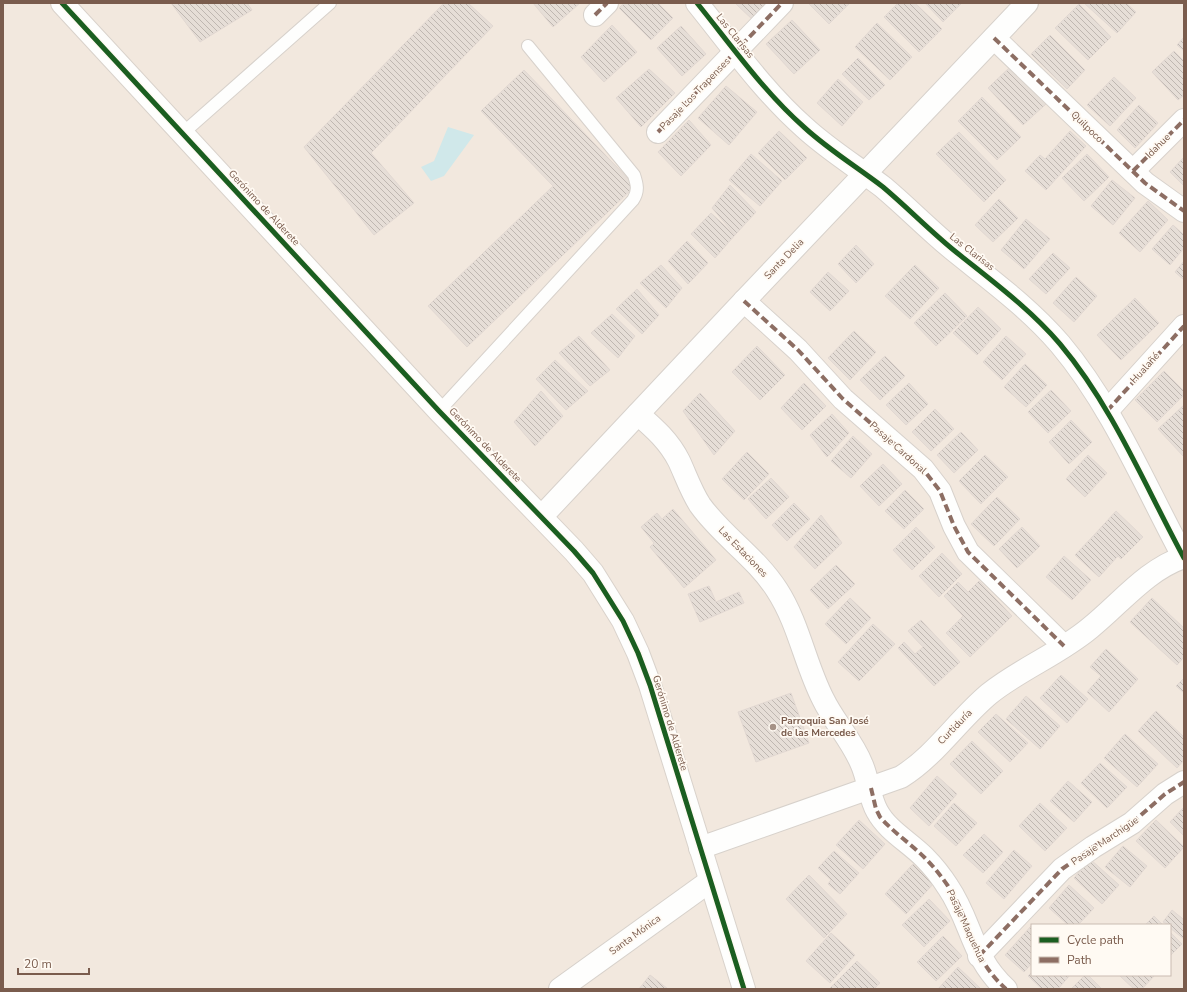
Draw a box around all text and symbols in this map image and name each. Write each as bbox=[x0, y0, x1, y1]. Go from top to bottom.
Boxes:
street label: Las Clarisas bbox=[713, 11, 758, 62]
street label: Pasaje Los Trapenses bbox=[657, 55, 733, 133]
street label: Quilpoco bbox=[1068, 108, 1107, 146]
street label: Idahue bbox=[1142, 130, 1174, 162]
street label: Gerónimo de Alderete bbox=[225, 167, 303, 249]
street label: Las Clarisas bbox=[946, 230, 998, 274]
street label: Santa Delia bbox=[761, 235, 807, 283]
street label: Hualañé bbox=[1127, 349, 1163, 387]
street label: Gerónimo de Alderete bbox=[446, 405, 524, 485]
street label: Pasaje Cardonal bbox=[866, 419, 930, 477]
street label: Las Estaciones bbox=[715, 523, 771, 581]
street label: Gerónimo de Alderete bbox=[649, 674, 691, 772]
street label: Curtiduría bbox=[934, 706, 976, 748]
place label: Parroquia San José de las Mercedes bbox=[781, 714, 869, 740]
marker: Parroquia San José de las Mercedes bbox=[768, 722, 778, 732]
street label: Pasaje Marchigüe bbox=[1069, 813, 1141, 869]
street label: Pasaje Maquehua bbox=[943, 887, 989, 965]
street label: Santa Mónica bbox=[606, 912, 664, 958]
legend bbox=[1031, 924, 1171, 976]
text: Cycle path bbox=[1067, 932, 1124, 948]
scale bar bbox=[18, 950, 89, 976]
text: Path bbox=[1067, 952, 1092, 968]
text: 20 m bbox=[24, 956, 52, 972]

